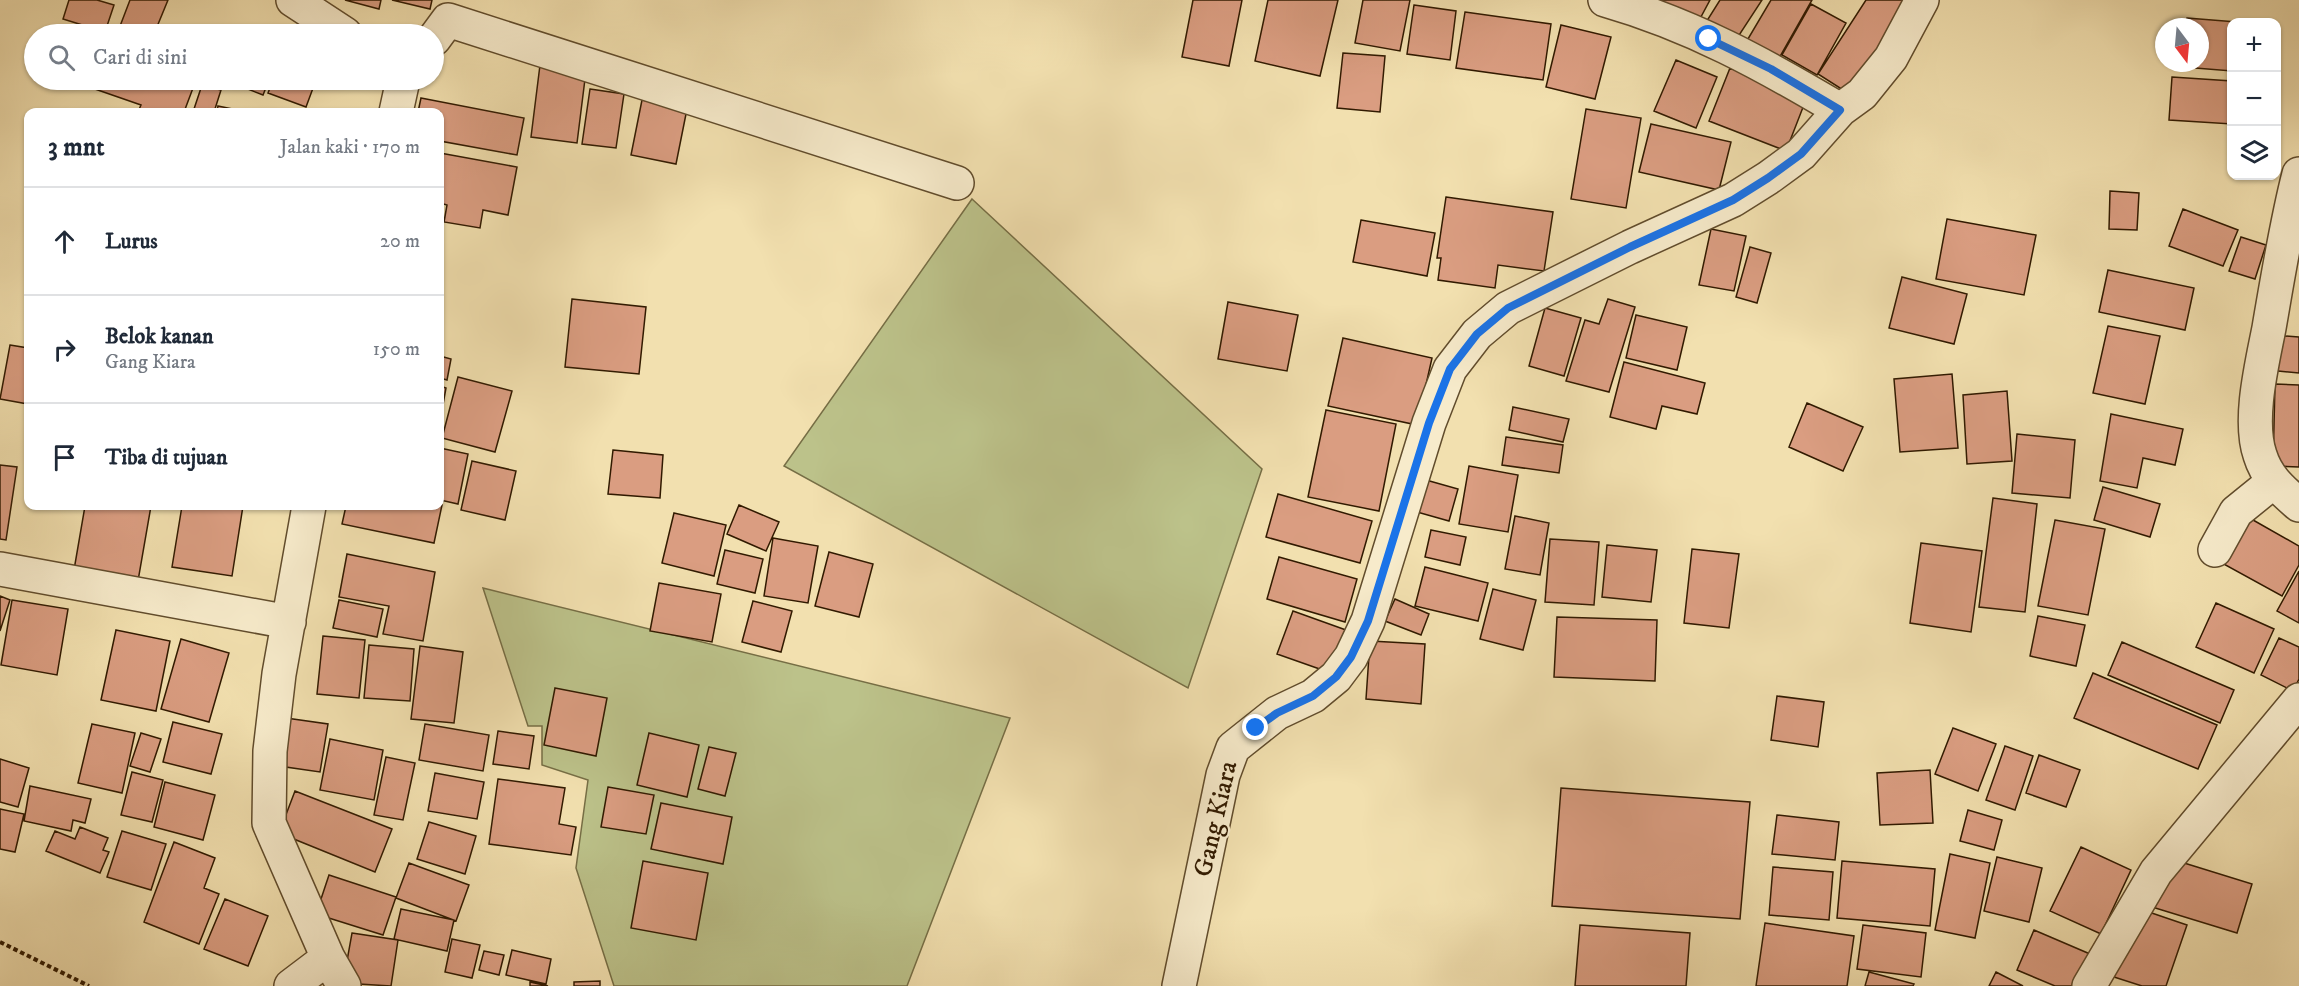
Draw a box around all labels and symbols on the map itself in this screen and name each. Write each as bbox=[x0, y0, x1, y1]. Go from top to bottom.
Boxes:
north arrow bbox=[2155, 18, 2209, 72]
route start bbox=[1695, 25, 1721, 51]
route end bbox=[1242, 714, 1268, 740]
street label: Gang Kiara bbox=[1187, 758, 1245, 880]

